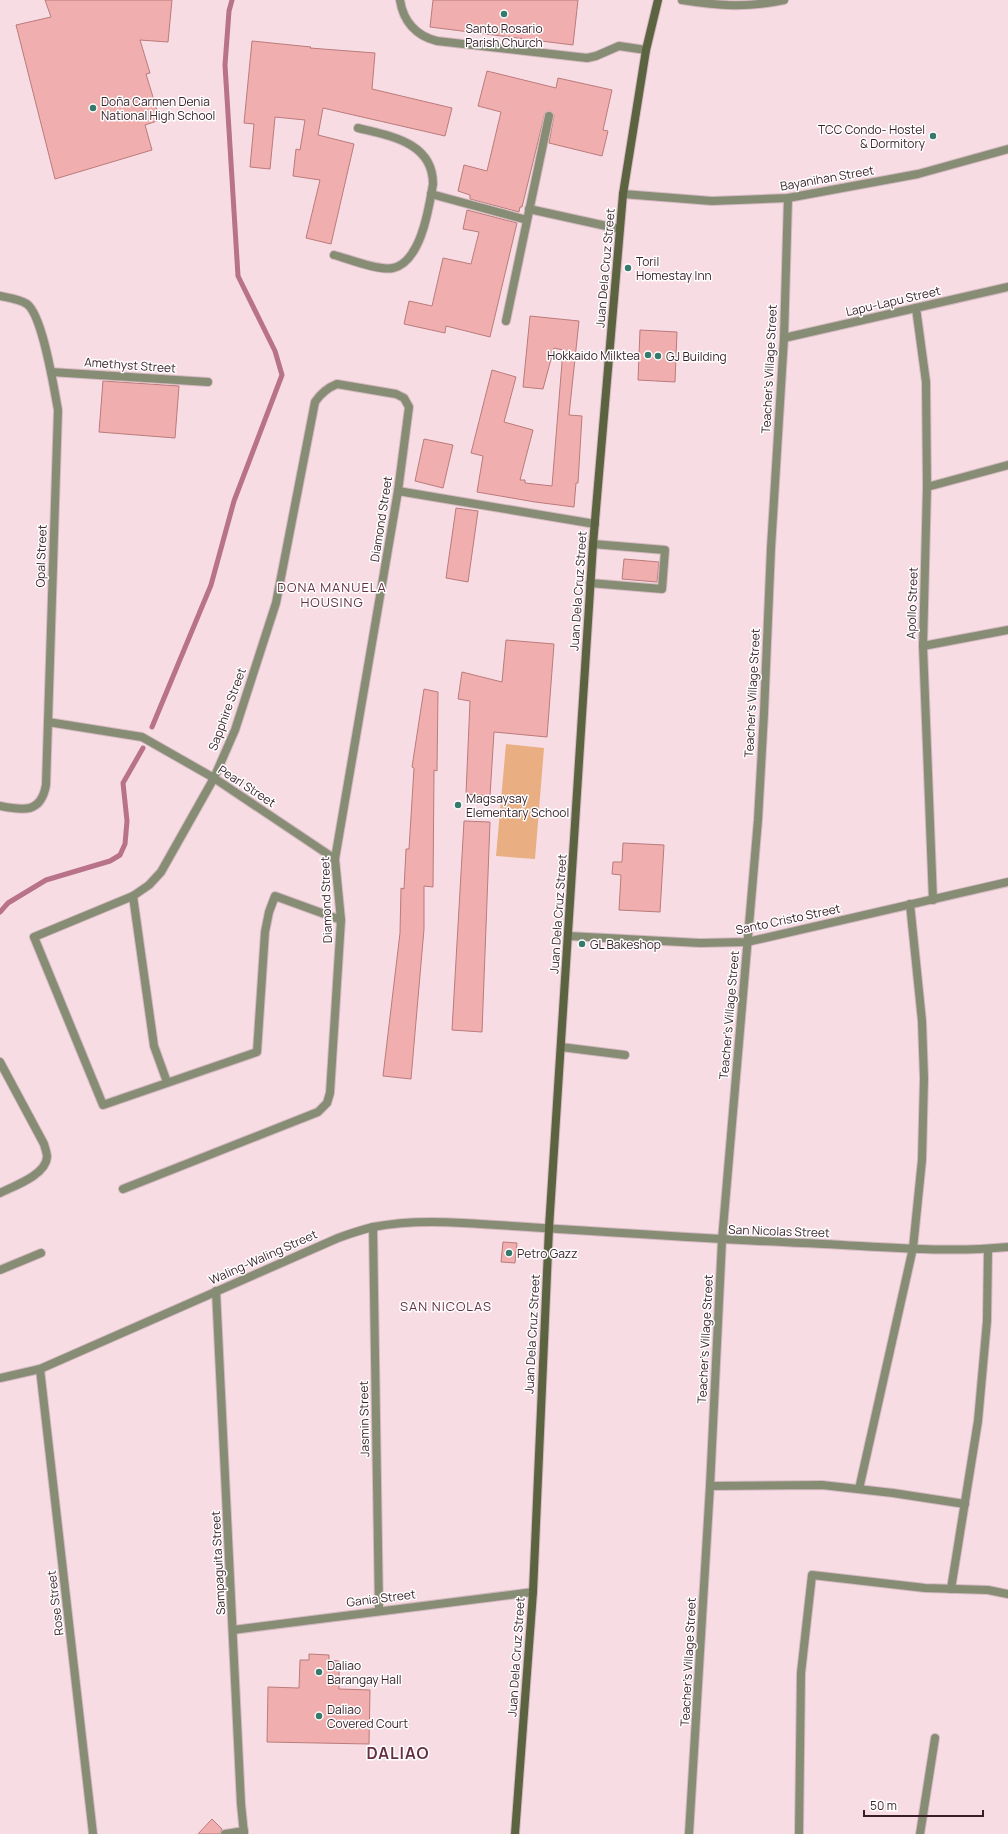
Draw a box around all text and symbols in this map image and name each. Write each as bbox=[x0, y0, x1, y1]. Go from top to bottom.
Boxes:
marker: Santo Rosario Parish Church bbox=[499, 9, 509, 19]
place label: Santo Rosario Parish Church bbox=[465, 20, 543, 51]
place label: Doña Carmen Denia National High School bbox=[101, 93, 215, 124]
marker: Doña Carmen Denia National High School bbox=[88, 103, 98, 113]
place label: TCC Condo- Hostel & Dormitory bbox=[818, 121, 926, 152]
marker: TCC Condo- Hostel & Dormitory bbox=[928, 131, 938, 141]
street label: Bayanihan Street bbox=[779, 161, 875, 195]
street label: Juan Dela Cruz Street bbox=[591, 207, 619, 328]
place label: Toril Homestay Inn bbox=[636, 253, 712, 284]
marker: Toril Homestay Inn bbox=[623, 263, 633, 273]
street label: Lapu-Lapu Street bbox=[844, 282, 942, 320]
street label: Teacher's Village Street bbox=[757, 304, 781, 434]
place label: Hokkaido Milktea bbox=[547, 347, 640, 364]
place label: GJ Building bbox=[666, 348, 727, 365]
marker: Hokkaido Milktea bbox=[643, 350, 653, 360]
marker: GJ Building bbox=[653, 351, 663, 361]
street label: Amethyst Street bbox=[84, 353, 177, 377]
street label: Diamond Street bbox=[366, 475, 396, 563]
street label: Opal Street bbox=[31, 524, 51, 588]
street label: Juan Dela Cruz Street bbox=[565, 530, 591, 651]
street label: Apollo Street bbox=[902, 566, 922, 639]
district label: DONA MANUELA HOUSING bbox=[277, 578, 387, 611]
street label: Teacher's Village Street bbox=[740, 628, 764, 758]
street label: Sapphire Street bbox=[204, 665, 250, 753]
street label: Pearl Street bbox=[215, 761, 279, 811]
place label: Magsaysay Elementary School bbox=[466, 790, 569, 821]
marker: Magsaysay Elementary School bbox=[453, 800, 463, 810]
street label: Juan Dela Cruz Street bbox=[545, 853, 571, 974]
street label: Diamond Street bbox=[316, 856, 336, 944]
street label: Santo Cristo Street bbox=[734, 900, 842, 938]
place label: GL Bakeshop bbox=[590, 936, 661, 953]
marker: GL Bakeshop bbox=[577, 939, 587, 949]
street label: Teacher's Village Street bbox=[715, 950, 743, 1080]
street label: San Nicolas Street bbox=[728, 1221, 830, 1241]
street label: Waling-Waling Street bbox=[206, 1225, 320, 1288]
place label: Petro Gazz bbox=[517, 1245, 578, 1262]
marker: Petro Gazz bbox=[504, 1248, 514, 1258]
street label: Juan Dela Cruz Street bbox=[520, 1274, 544, 1394]
street label: Teacher's Village Street bbox=[693, 1274, 717, 1404]
district label: SAN NICOLAS bbox=[400, 1297, 492, 1315]
street label: Jasmin Street bbox=[355, 1381, 373, 1457]
street label: Sampaguita Street bbox=[207, 1510, 229, 1615]
street label: Rose Street bbox=[43, 1569, 67, 1637]
street label: Gania Street bbox=[346, 1585, 417, 1611]
street label: Juan Dela Cruz Street bbox=[503, 1596, 529, 1717]
street label: Teacher's Village Street bbox=[676, 1597, 700, 1727]
place label: Daliao Barangay Hall bbox=[327, 1657, 402, 1688]
marker: Daliao Barangay Hall bbox=[314, 1667, 324, 1677]
place label: Daliao Covered Court bbox=[327, 1701, 408, 1732]
marker: Daliao Covered Court bbox=[314, 1711, 324, 1721]
district label: DALIAO bbox=[366, 1742, 430, 1764]
scale bar bbox=[864, 1792, 983, 1818]
text: 50 m bbox=[870, 1797, 897, 1814]

